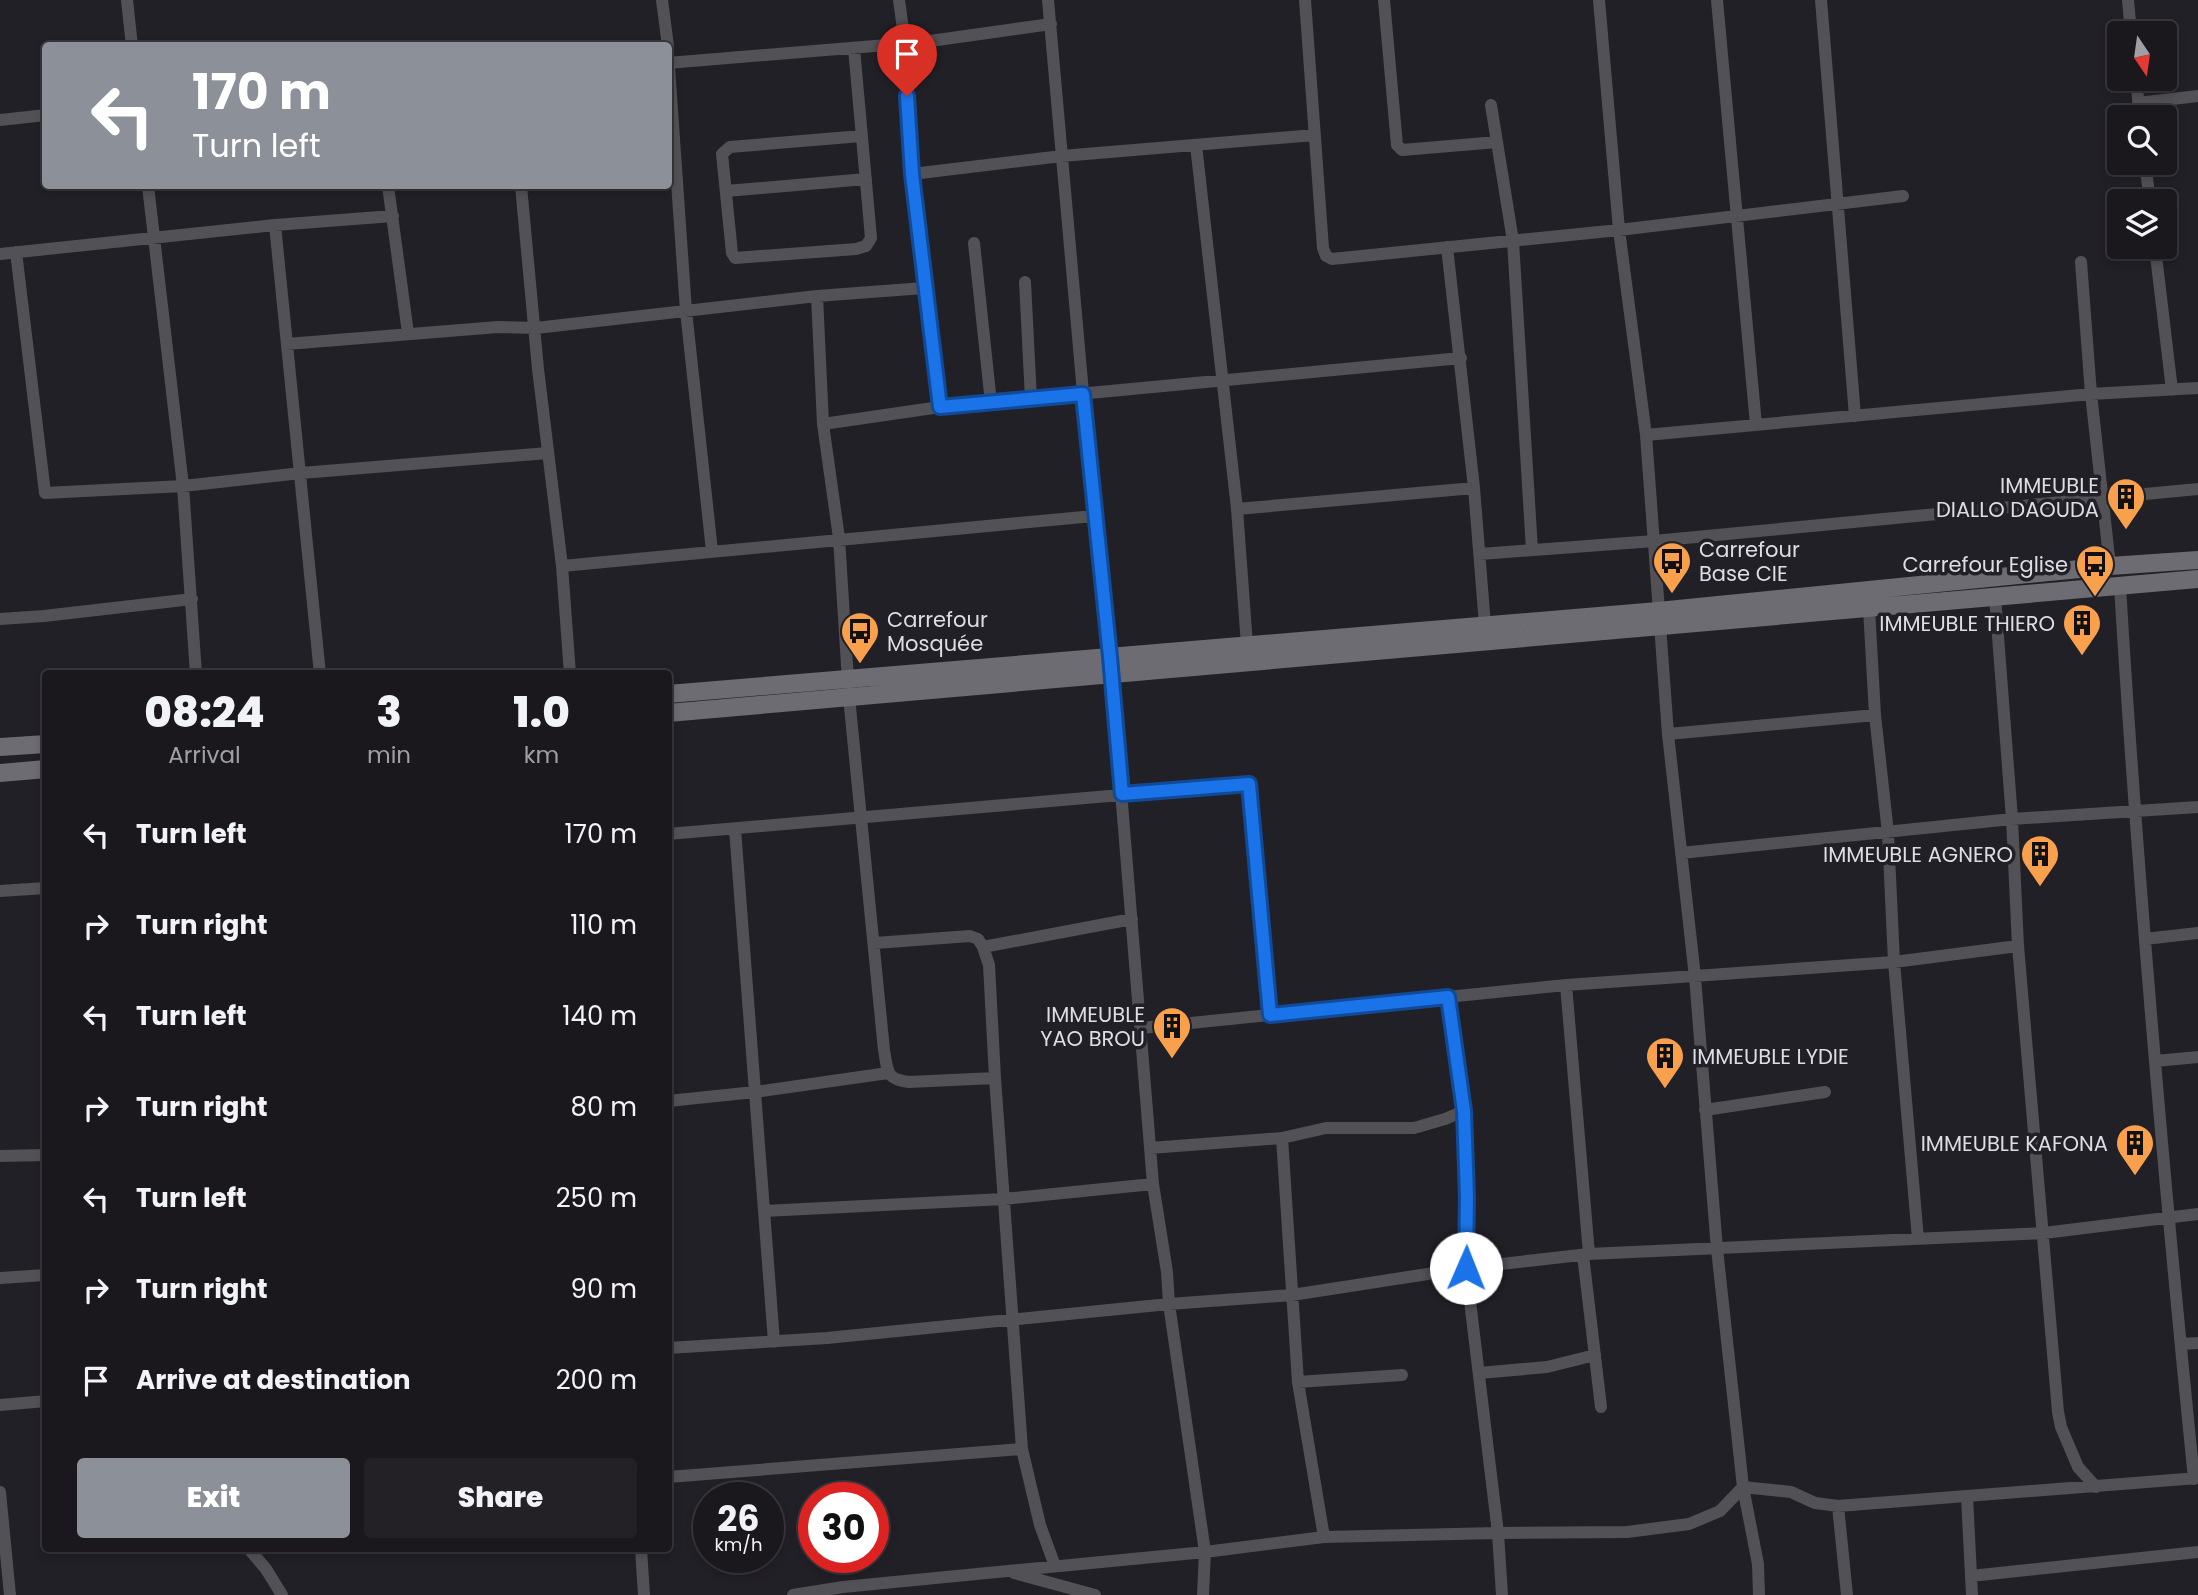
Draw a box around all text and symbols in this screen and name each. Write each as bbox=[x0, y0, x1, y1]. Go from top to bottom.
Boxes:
north arrow bbox=[2107, 21, 2177, 91]
map controls bbox=[2107, 21, 2177, 259]
pin bbox=[877, 24, 937, 96]
icon: arrive bbox=[888, 35, 926, 73]
text: 170 m bbox=[192, 58, 331, 126]
icon: left bbox=[77, 70, 168, 161]
button: search bbox=[2107, 105, 2177, 175]
text: Turn left bbox=[192, 123, 321, 168]
button: layers bbox=[2107, 189, 2177, 259]
place label: IMMEUBLE DIALLO DAOUDA bbox=[1936, 471, 2099, 524]
building icon: IMMEUBLE DIALLO DAOUDA bbox=[2105, 476, 2147, 531]
place label: Carrefour Base CIE bbox=[1699, 535, 1800, 588]
bus stop icon: Carrefour Base CIE bbox=[1651, 540, 1693, 595]
bus stop icon: Carrefour Eglise bbox=[2074, 543, 2116, 598]
place label: Carrefour Eglise bbox=[1902, 550, 2068, 579]
building icon: IMMEUBLE THIERO bbox=[2061, 602, 2103, 657]
place label: Carrefour Mosquée bbox=[887, 605, 988, 658]
place label: IMMEUBLE THIERO bbox=[1879, 609, 2055, 638]
bus stop icon: Carrefour Mosquée bbox=[839, 610, 881, 665]
text: 08:24 bbox=[144, 683, 265, 742]
text: 3 bbox=[376, 683, 402, 742]
text: 1.0 bbox=[513, 683, 570, 742]
text: Arrival bbox=[168, 739, 241, 771]
text: min bbox=[367, 739, 411, 771]
text: km bbox=[524, 739, 559, 771]
icon: left bbox=[77, 816, 115, 854]
text: Turn left bbox=[136, 816, 247, 852]
text: 170 m bbox=[564, 816, 637, 852]
building icon: IMMEUBLE AGNERO bbox=[2019, 833, 2061, 888]
place label: IMMEUBLE AGNERO bbox=[1823, 840, 2013, 869]
icon: right bbox=[77, 907, 115, 945]
text: Turn right bbox=[136, 907, 268, 943]
text: 110 m bbox=[570, 907, 637, 943]
icon: left bbox=[77, 998, 115, 1036]
text: Turn left bbox=[136, 998, 247, 1034]
text: 140 m bbox=[562, 998, 637, 1034]
place label: IMMEUBLE YAO BROU bbox=[1040, 1000, 1145, 1053]
building icon: IMMEUBLE YAO BROU bbox=[1151, 1005, 1193, 1060]
building icon: IMMEUBLE LYDIE bbox=[1644, 1035, 1686, 1090]
place label: IMMEUBLE LYDIE bbox=[1692, 1042, 1849, 1071]
icon: right bbox=[77, 1089, 115, 1127]
text: Turn right bbox=[136, 1089, 268, 1125]
text: 80 m bbox=[571, 1089, 637, 1125]
building icon: IMMEUBLE KAFONA bbox=[2114, 1122, 2156, 1177]
place label: IMMEUBLE KAFONA bbox=[1921, 1129, 2108, 1158]
icon: left bbox=[77, 1180, 115, 1218]
text: Turn left bbox=[136, 1180, 247, 1216]
text: 250 m bbox=[556, 1180, 637, 1216]
position arrow bbox=[1429, 1231, 1503, 1305]
icon: right bbox=[77, 1271, 115, 1309]
text: Turn right bbox=[136, 1271, 268, 1307]
text: 90 m bbox=[571, 1271, 637, 1307]
icon: arrive bbox=[77, 1362, 115, 1400]
text: Arrive at destination bbox=[136, 1362, 411, 1398]
text: 200 m bbox=[556, 1362, 637, 1398]
button: Exit bbox=[77, 1458, 350, 1538]
button: Share bbox=[364, 1458, 637, 1538]
speed limit sign: 30 bbox=[798, 1482, 889, 1573]
text: 26 bbox=[717, 1494, 760, 1543]
text: km/h bbox=[715, 1532, 762, 1557]

